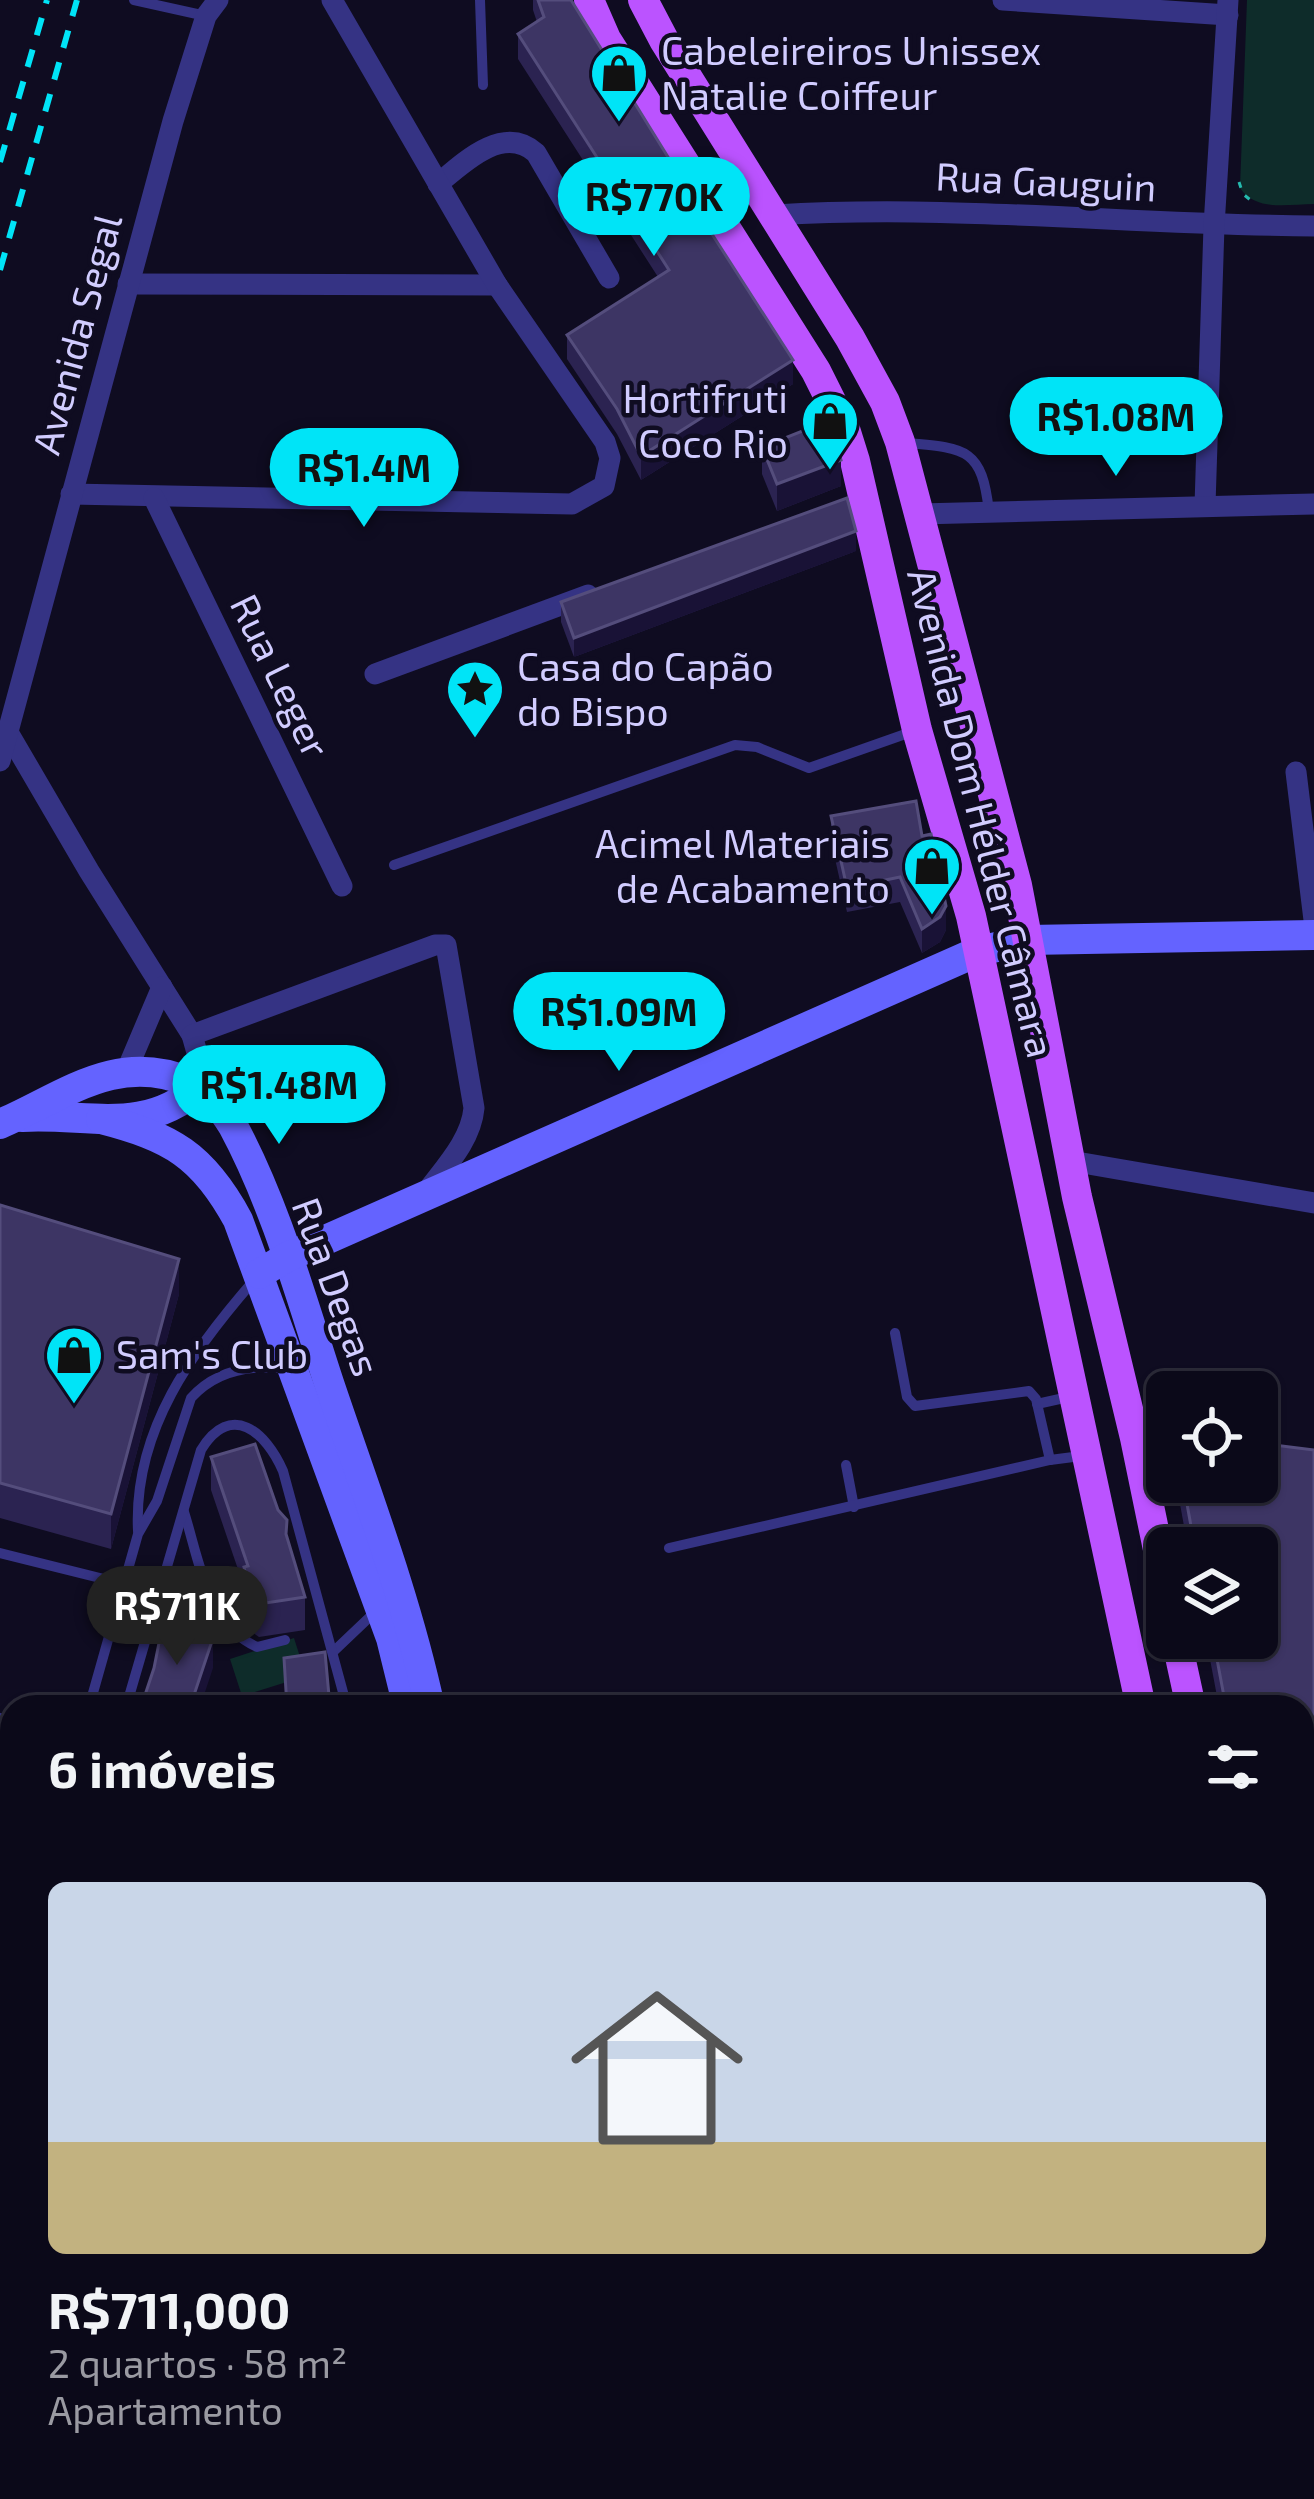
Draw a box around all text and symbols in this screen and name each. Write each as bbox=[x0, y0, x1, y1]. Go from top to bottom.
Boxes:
place label: Cabeleireiros Unissex Natalie Coiffeur bbox=[661, 26, 1041, 118]
shop icon: Cabeleireiros Unissex Natalie Coiffeur bbox=[588, 42, 650, 124]
street label: Rua Gauguin bbox=[935, 151, 1158, 210]
pin: R$770K bbox=[556, 157, 752, 259]
text: R$770K bbox=[585, 172, 723, 219]
street label: Avenida Segal bbox=[21, 208, 130, 459]
place label: Hortifruti Coco Rio bbox=[622, 374, 788, 466]
pin: R$1.08M bbox=[1005, 377, 1227, 479]
shop icon: Hortifruti Coco Rio bbox=[799, 390, 861, 472]
text: R$1.08M bbox=[1037, 392, 1195, 439]
pin: R$1.4M bbox=[266, 428, 462, 530]
text: R$1.4M bbox=[297, 443, 431, 490]
street label: Avenida Dom Hélder Câmara bbox=[899, 563, 1066, 1062]
street label: Rua Leger bbox=[222, 586, 341, 765]
place label: Casa do Capão do Bispo bbox=[517, 642, 774, 734]
place icon: Casa do Capão do Bispo bbox=[444, 658, 506, 740]
place label: Acimel Materiais de Acabamento bbox=[595, 819, 890, 911]
shop icon: Acimel Materiais de Acabamento bbox=[901, 835, 963, 917]
pin: R$1.09M bbox=[508, 972, 730, 1074]
text: R$1.09M bbox=[540, 987, 698, 1034]
pin: R$1.48M bbox=[168, 1045, 390, 1147]
text: R$1.48M bbox=[200, 1060, 358, 1107]
street label: Rua Degas bbox=[284, 1191, 391, 1382]
shop icon: Sam's Club bbox=[43, 1324, 105, 1406]
place label: Sam's Club bbox=[116, 1330, 308, 1377]
map controls bbox=[1146, 1371, 1278, 1659]
button: locate bbox=[1146, 1371, 1278, 1503]
button: layers bbox=[1146, 1527, 1278, 1659]
pin: R$711K bbox=[79, 1566, 275, 1668]
text: R$711K bbox=[114, 1581, 240, 1628]
icon: filters bbox=[1200, 1734, 1266, 1800]
text: 6 imóveis bbox=[48, 1737, 276, 1798]
icon: home bbox=[549, 1960, 765, 2176]
text: R$711,000 bbox=[48, 2278, 290, 2339]
text: 2 quartos · 58 m² bbox=[48, 2339, 347, 2386]
text: Apartamento bbox=[48, 2386, 283, 2433]

